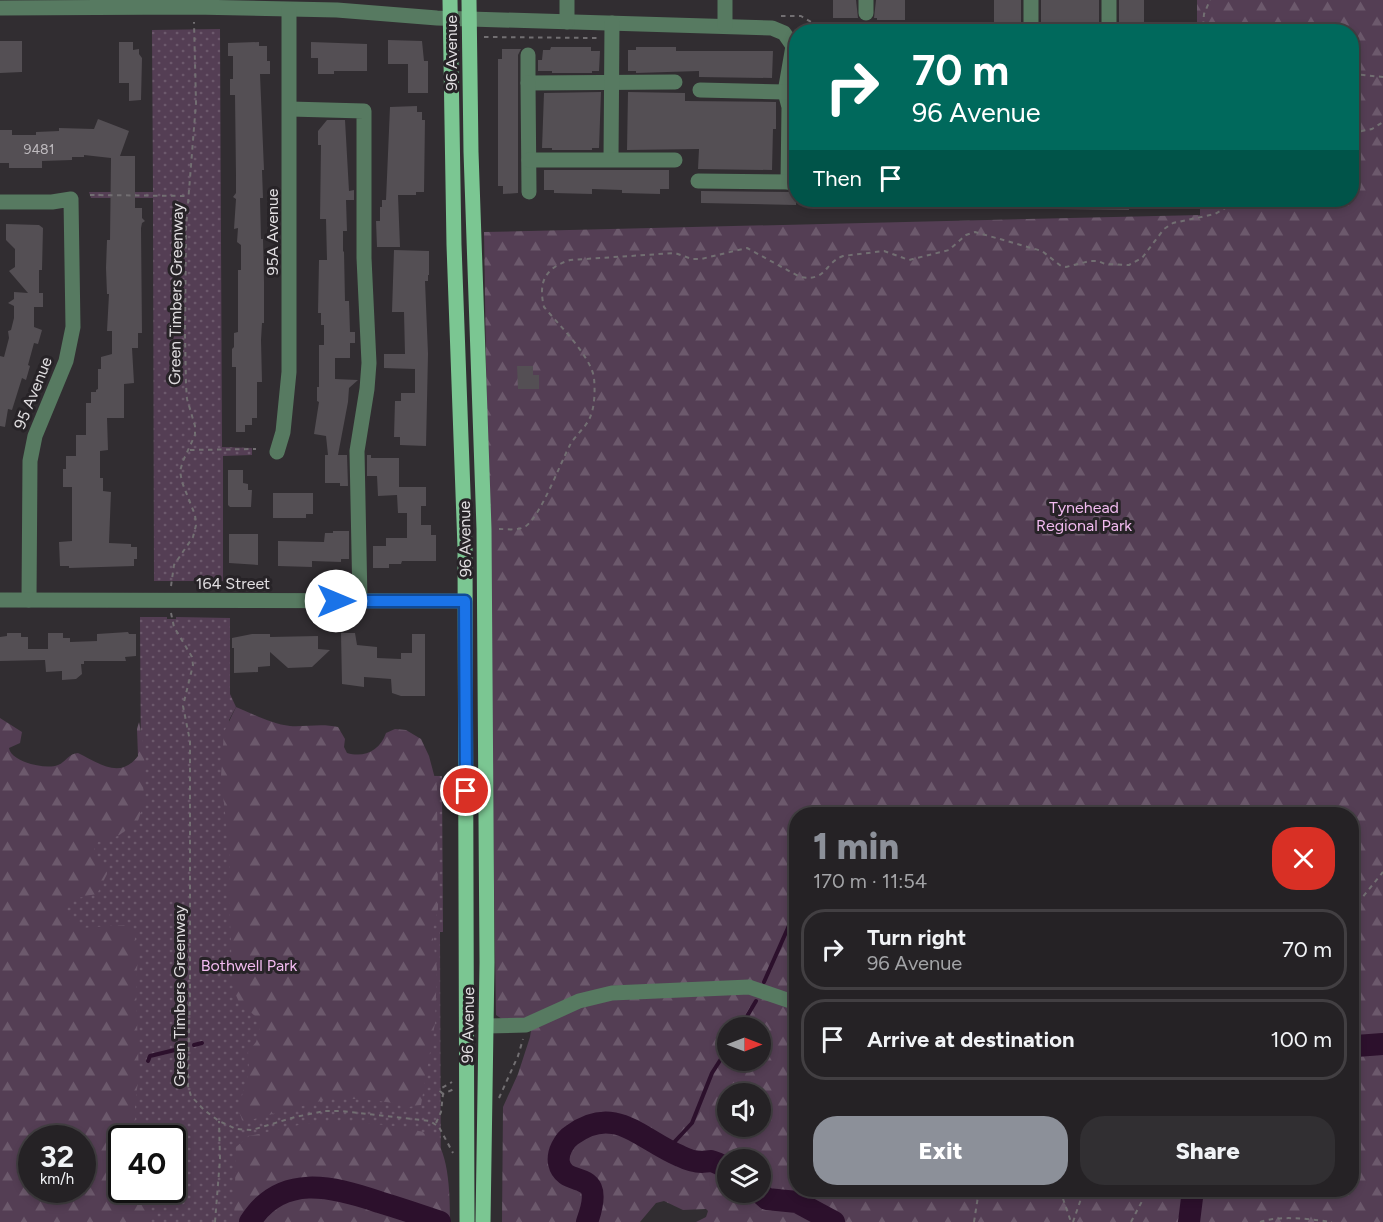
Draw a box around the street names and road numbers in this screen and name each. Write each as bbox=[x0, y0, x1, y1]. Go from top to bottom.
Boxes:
street label: 96 Avenue bbox=[442, 15, 461, 91]
street label: 95A Avenue bbox=[263, 188, 282, 276]
street label: Green Timbers Greenway bbox=[165, 202, 187, 385]
street label: 95 Avenue bbox=[10, 354, 56, 432]
street label: 96 Avenue bbox=[455, 500, 475, 577]
street label: 164 Street bbox=[196, 574, 270, 593]
street label: Green Timbers Greenway bbox=[170, 905, 189, 1087]
street label: 96 Avenue bbox=[458, 986, 478, 1063]

